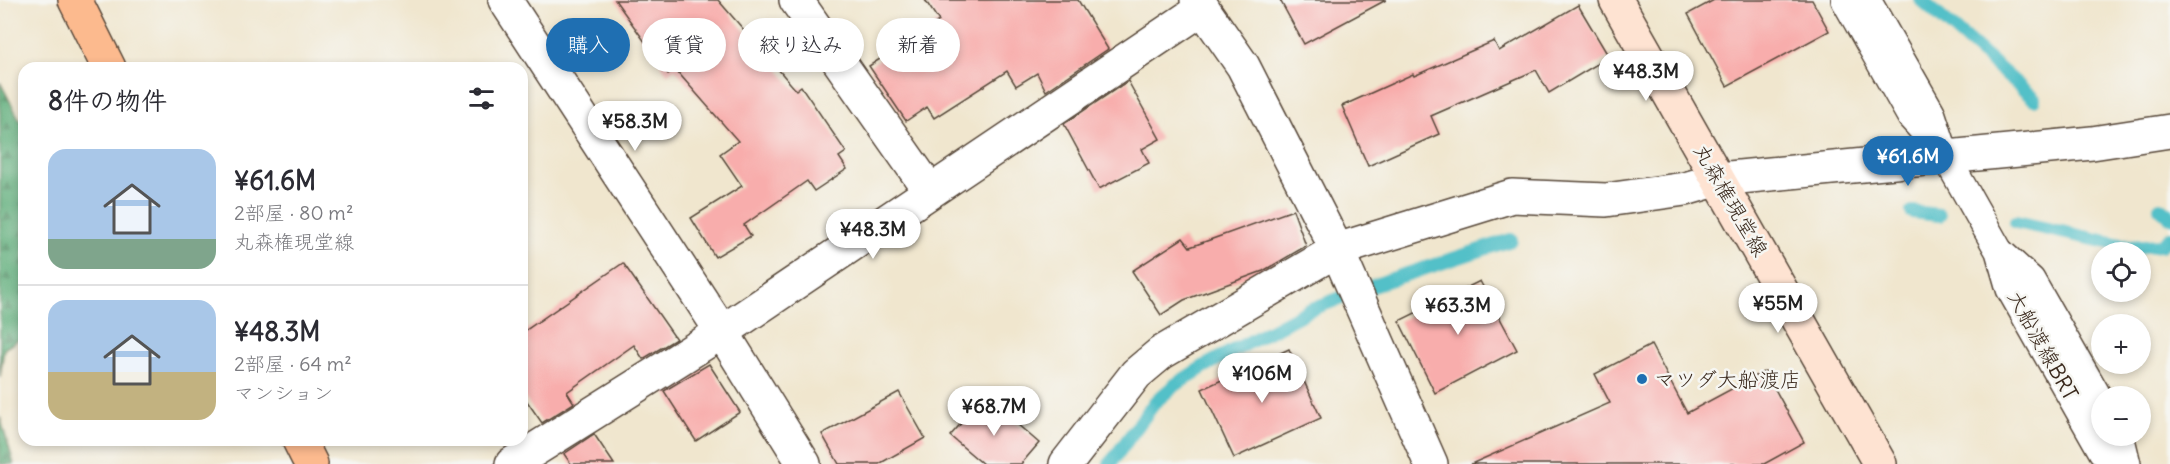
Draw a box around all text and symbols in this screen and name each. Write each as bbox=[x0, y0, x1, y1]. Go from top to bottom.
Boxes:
chip: 購入 bbox=[546, 18, 630, 72]
chip: 賃貸 bbox=[642, 18, 726, 72]
chip: 絞り込み bbox=[738, 18, 864, 72]
chip: 新着 bbox=[876, 18, 960, 72]
pin: ¥48.3M bbox=[1597, 51, 1695, 102]
text: ¥48.3M bbox=[1613, 58, 1679, 83]
icon: filters bbox=[465, 82, 498, 115]
text: 8件の物件 bbox=[48, 84, 167, 117]
pin: ¥58.3M bbox=[586, 101, 684, 152]
text: ¥58.3M bbox=[602, 108, 668, 133]
pin: ¥61.6M bbox=[1859, 136, 1957, 187]
street label: 丸森権現堂線 bbox=[1688, 139, 1774, 261]
text: ¥61.6M bbox=[1876, 143, 1940, 168]
text: ¥61.6M bbox=[234, 164, 316, 197]
icon: home bbox=[96, 173, 168, 245]
text: 2部屋 · 80 m² bbox=[234, 200, 353, 225]
pin: ¥48.3M bbox=[824, 209, 922, 260]
text: ¥48.3M bbox=[840, 216, 906, 241]
text: 丸森権現堂線 bbox=[234, 229, 354, 254]
map controls bbox=[2091, 242, 2151, 446]
button: locate bbox=[2091, 242, 2151, 302]
pin: ¥55M bbox=[1742, 283, 1814, 334]
pin: ¥63.3M bbox=[1409, 285, 1507, 336]
street label: 大船渡線BRT bbox=[2002, 285, 2084, 405]
text: ¥55M bbox=[1753, 290, 1803, 315]
text: ¥63.3M bbox=[1425, 292, 1491, 317]
button: + bbox=[2091, 314, 2151, 374]
text: ¥48.3M bbox=[234, 315, 320, 348]
icon: home bbox=[96, 324, 168, 396]
text: 2部屋 · 64 m² bbox=[234, 351, 352, 376]
pin: ¥106M bbox=[1220, 353, 1304, 404]
text: ¥106M bbox=[1232, 360, 1292, 385]
place label: マツダ大船渡店 bbox=[1654, 366, 1801, 393]
marker: マツダ大船渡店 bbox=[1635, 372, 1649, 386]
text: マンション bbox=[234, 380, 333, 405]
pin: ¥68.7M bbox=[945, 386, 1043, 437]
button: − bbox=[2091, 386, 2151, 446]
text: ¥68.7M bbox=[962, 393, 1026, 418]

